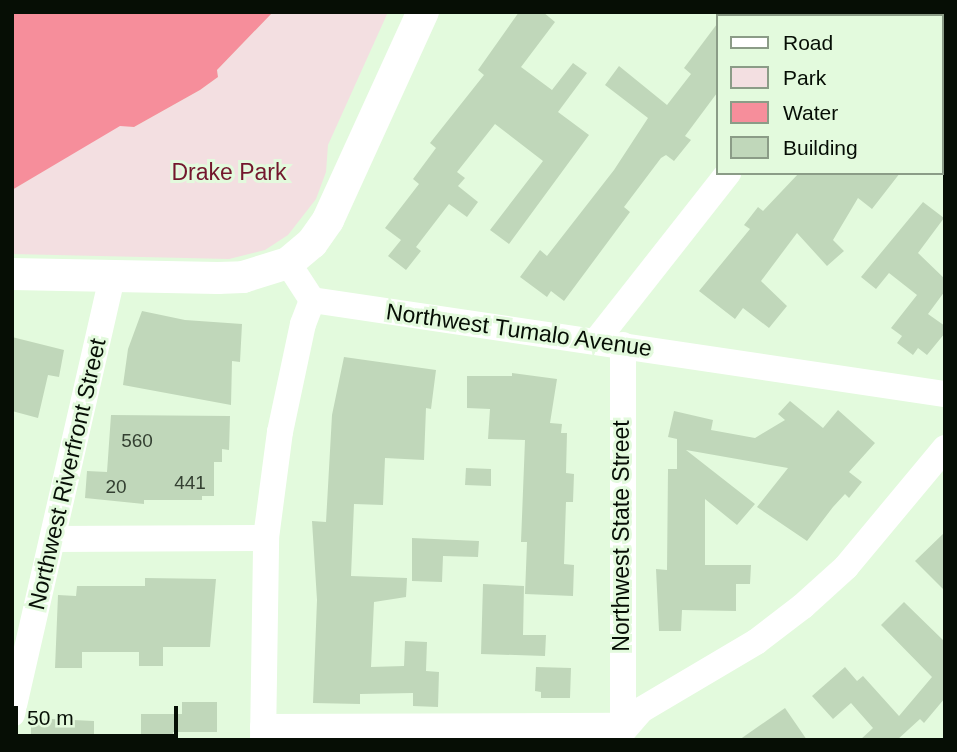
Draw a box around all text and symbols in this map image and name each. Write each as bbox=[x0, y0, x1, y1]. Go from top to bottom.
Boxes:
legend bbox=[716, 14, 943, 175]
text: Road bbox=[783, 31, 833, 54]
text: Park bbox=[783, 66, 826, 89]
text: Water bbox=[783, 101, 838, 124]
text: Building bbox=[783, 136, 858, 159]
park label: Drake Park bbox=[171, 158, 287, 186]
street label: Northwest Tumalo Avenue bbox=[384, 298, 654, 362]
street label: Northwest Riverfront Street bbox=[22, 336, 112, 612]
street label: Northwest State Street bbox=[607, 420, 635, 652]
house number: 560 bbox=[121, 430, 153, 452]
house number: 441 bbox=[174, 472, 206, 494]
house number: 20 bbox=[105, 476, 127, 498]
scale bar bbox=[18, 692, 182, 736]
text: 50 m bbox=[27, 706, 74, 729]

